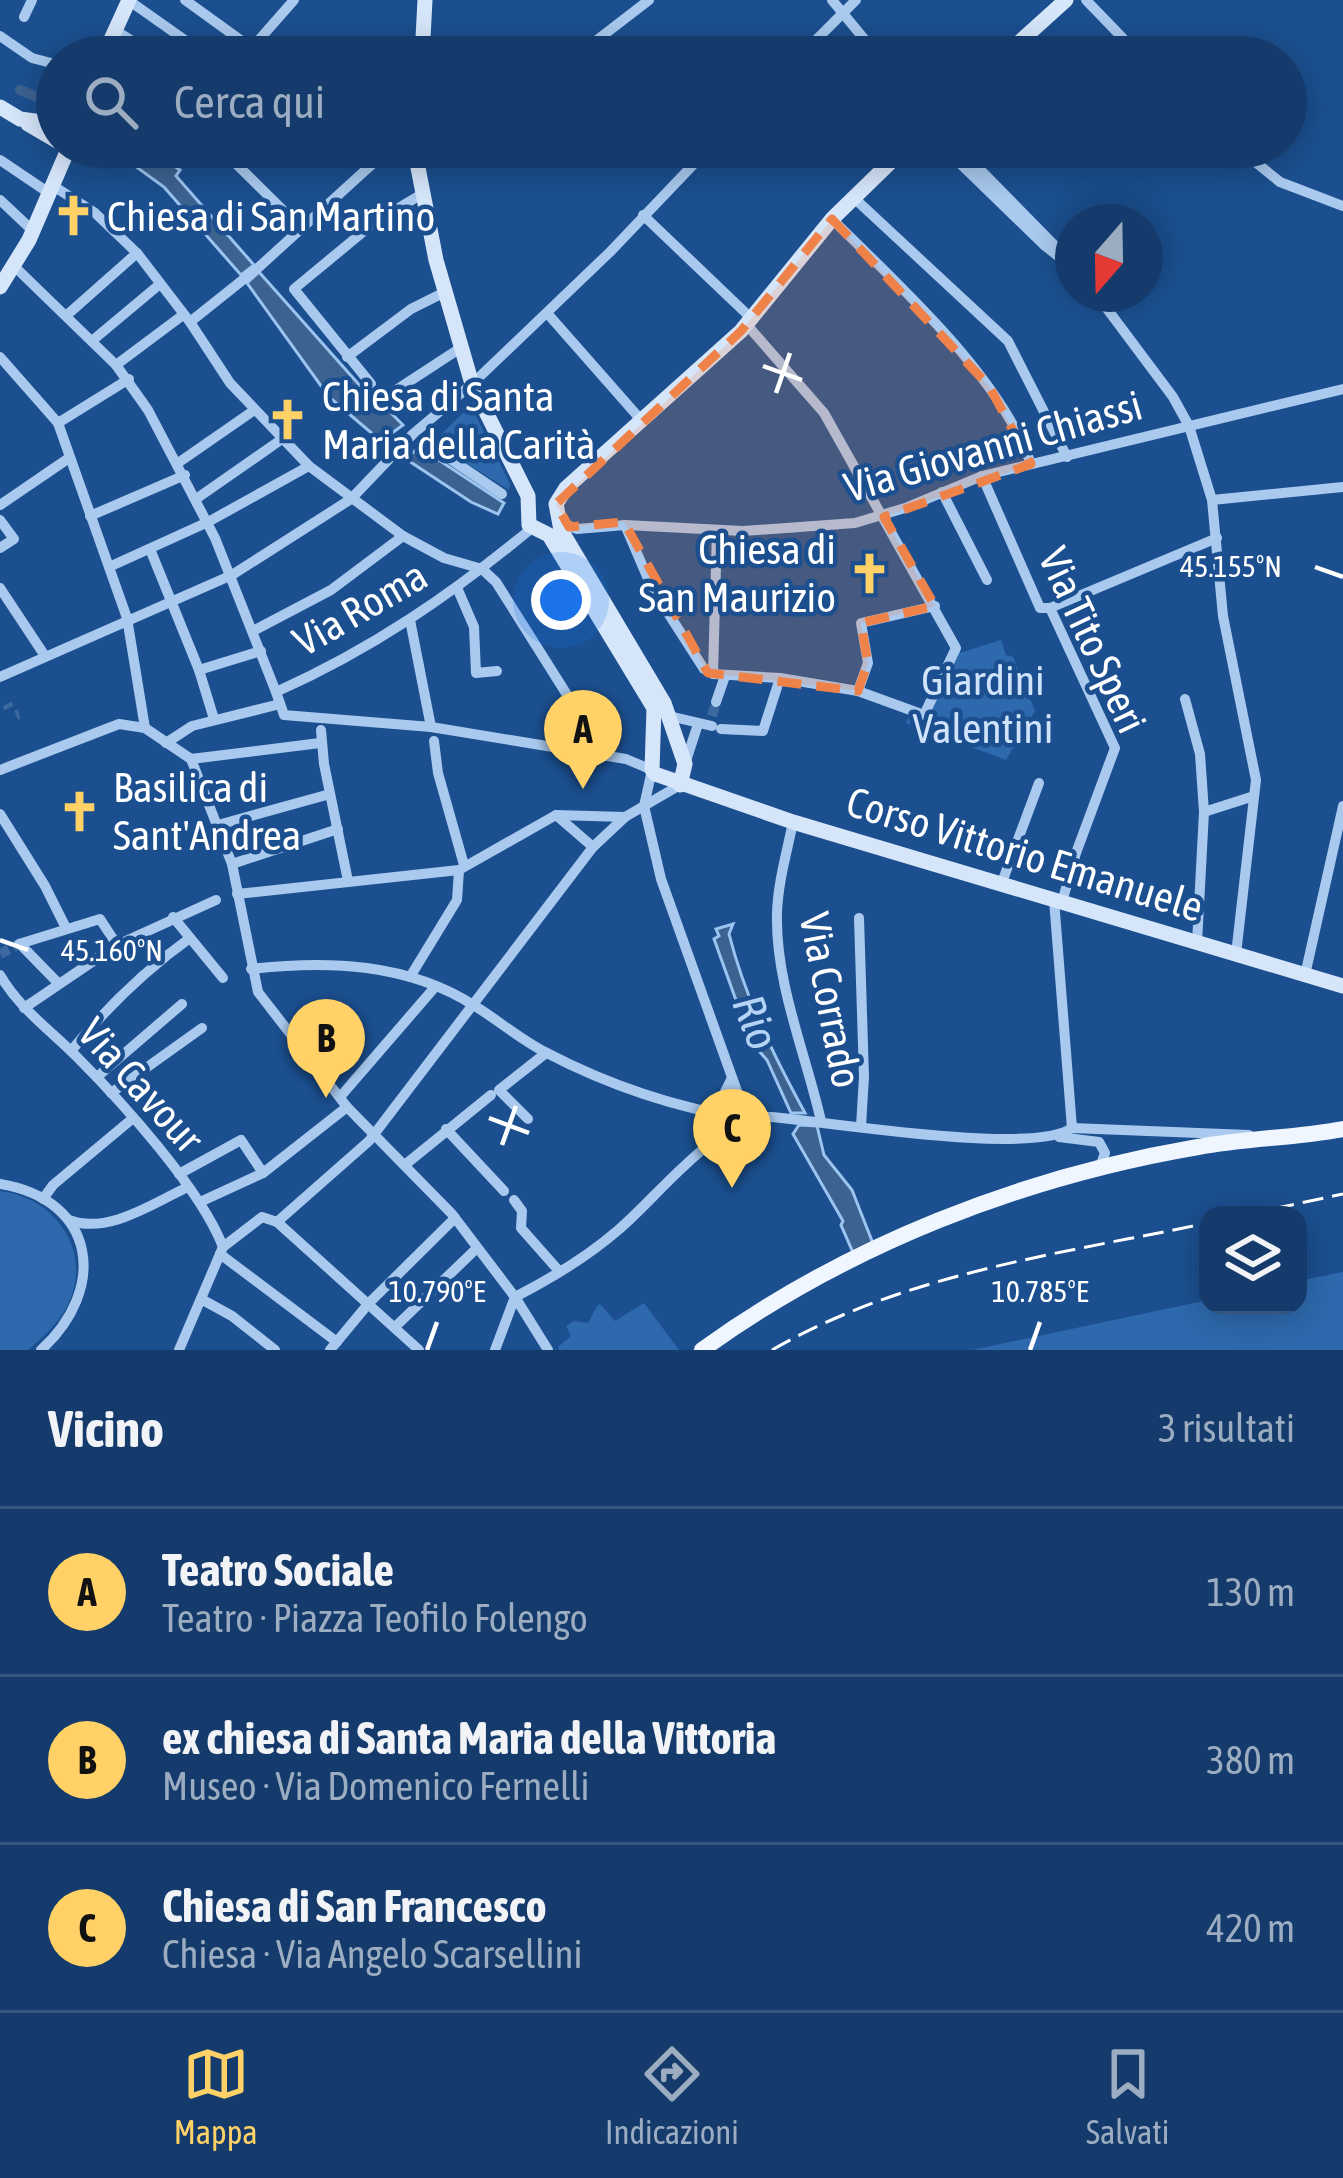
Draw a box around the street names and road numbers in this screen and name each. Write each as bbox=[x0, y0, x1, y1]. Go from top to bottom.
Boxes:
street label: Via Giovanni Chiassi bbox=[839, 381, 1147, 511]
street label: Via Tito Speri bbox=[1029, 540, 1157, 740]
street label: Via Roma bbox=[285, 551, 435, 665]
street label: Corso Vittorio Emanuele bbox=[841, 777, 1209, 931]
street label: Via Corrado bbox=[791, 908, 871, 1092]
street label: Via Cavour bbox=[69, 1008, 214, 1162]

